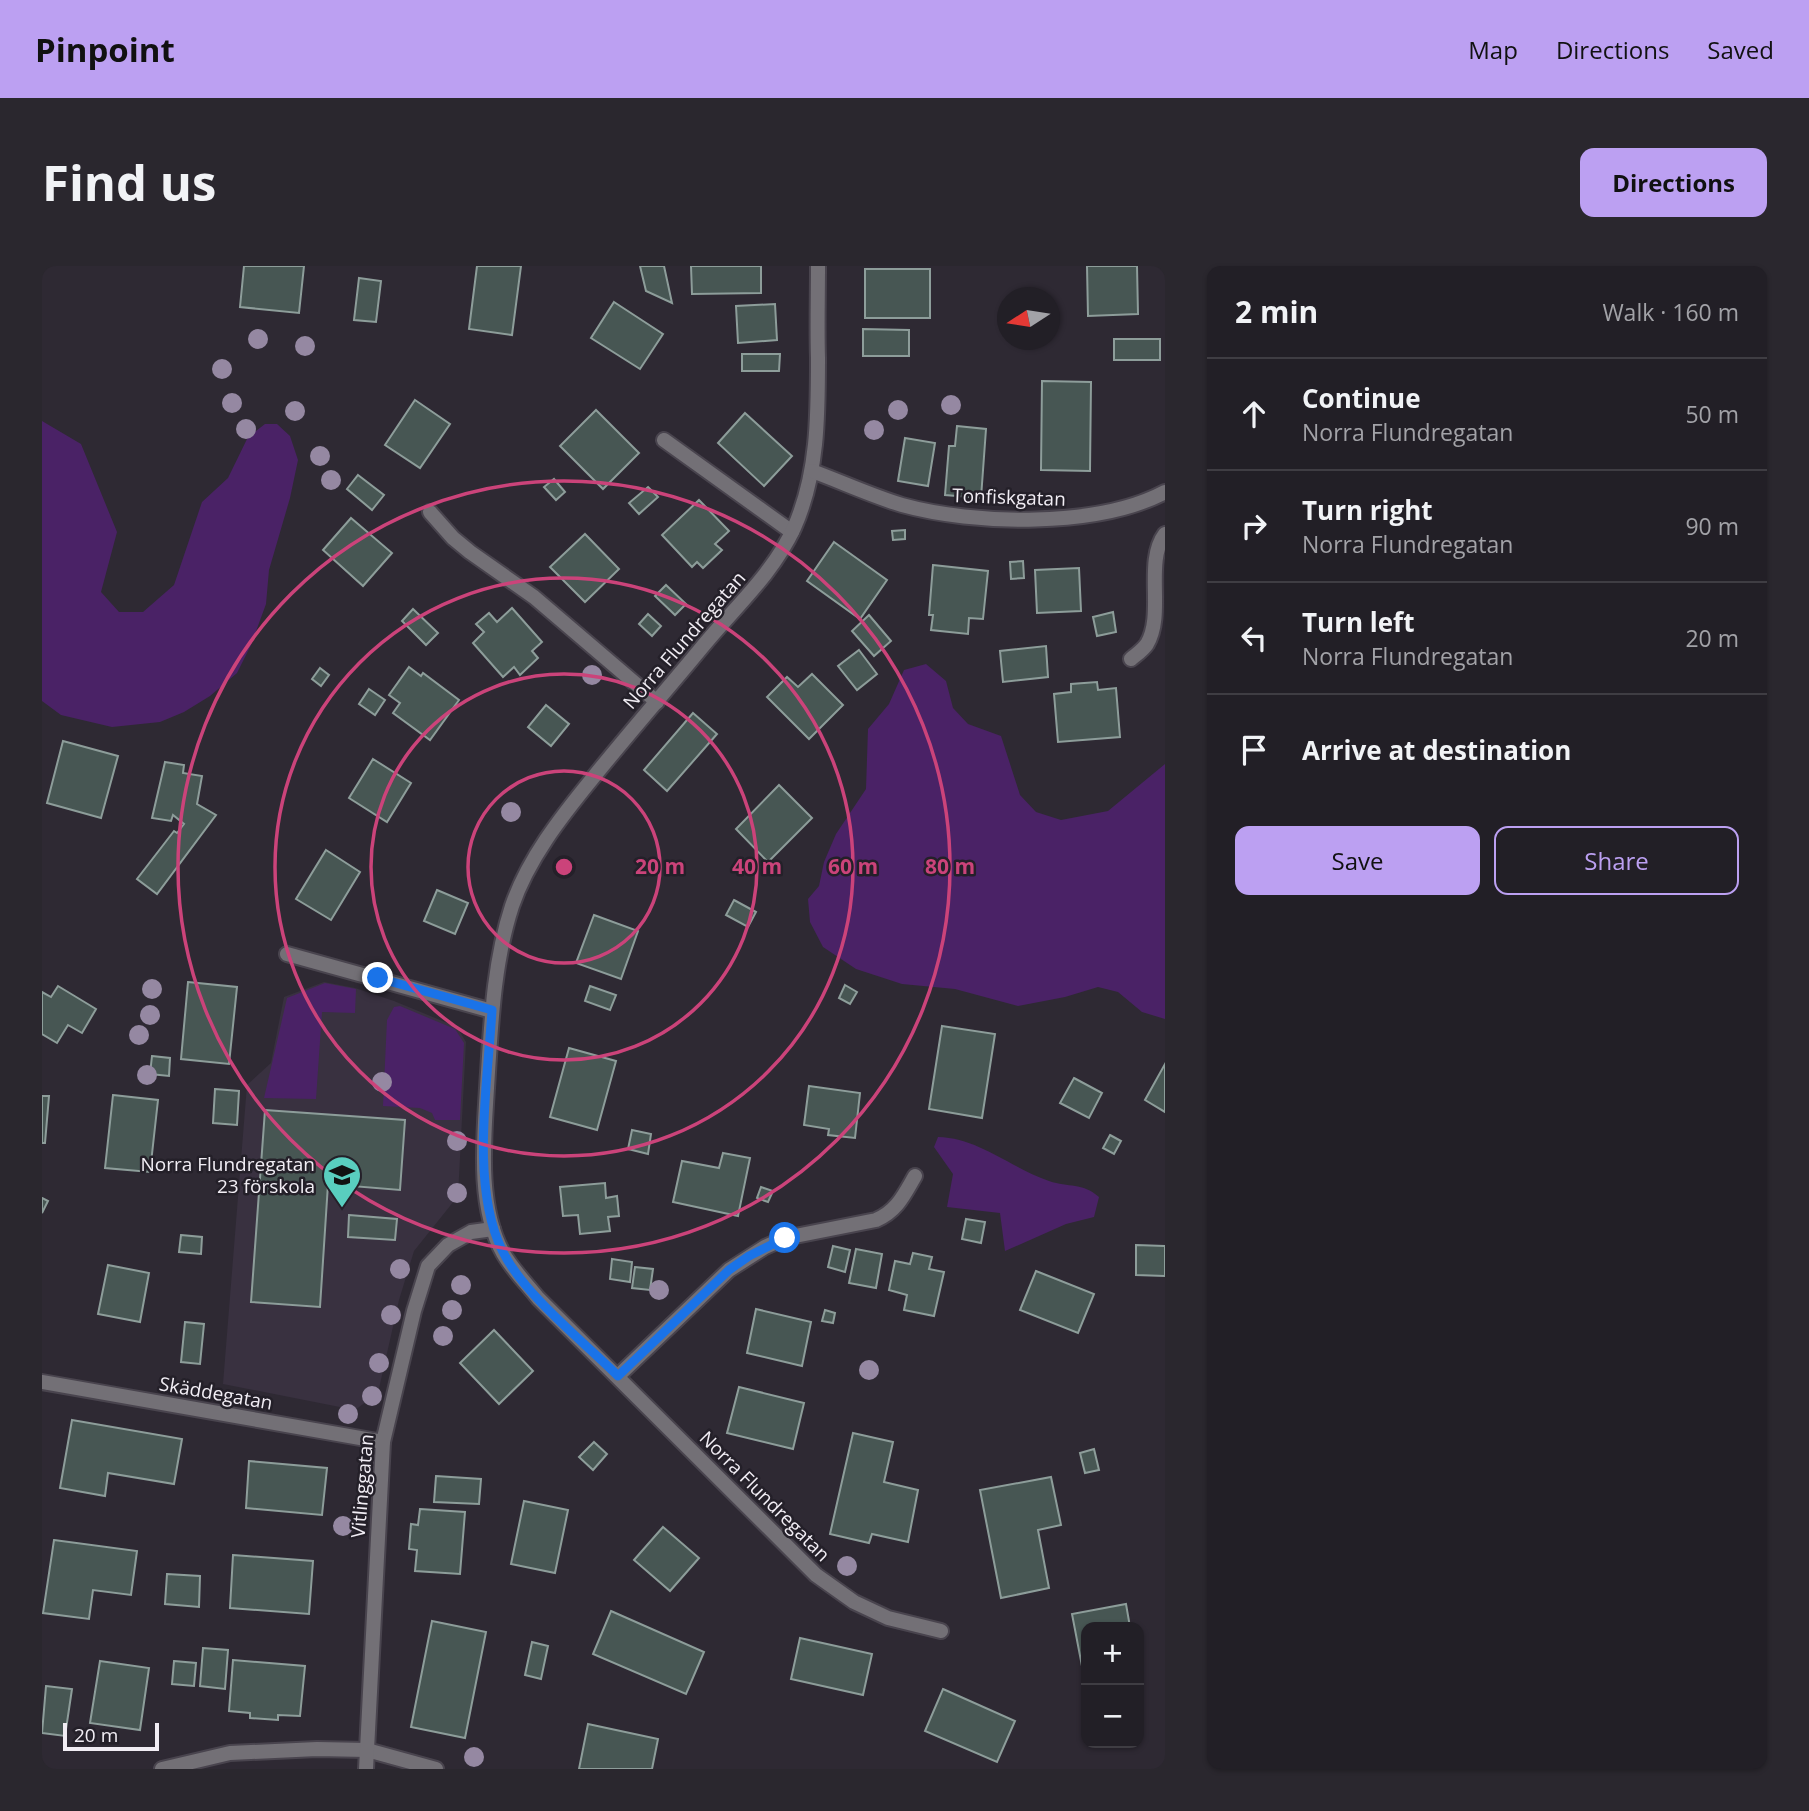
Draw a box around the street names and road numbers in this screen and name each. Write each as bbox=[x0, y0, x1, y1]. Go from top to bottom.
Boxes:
street label: Tonfiskgatan bbox=[952, 482, 1066, 512]
street label: Norra Flundregatan bbox=[617, 566, 751, 714]
street label: Skäddegatan bbox=[157, 1370, 275, 1416]
street label: Norra Flundregatan bbox=[694, 1425, 836, 1567]
street label: Vitlinggatan bbox=[345, 1433, 379, 1539]

